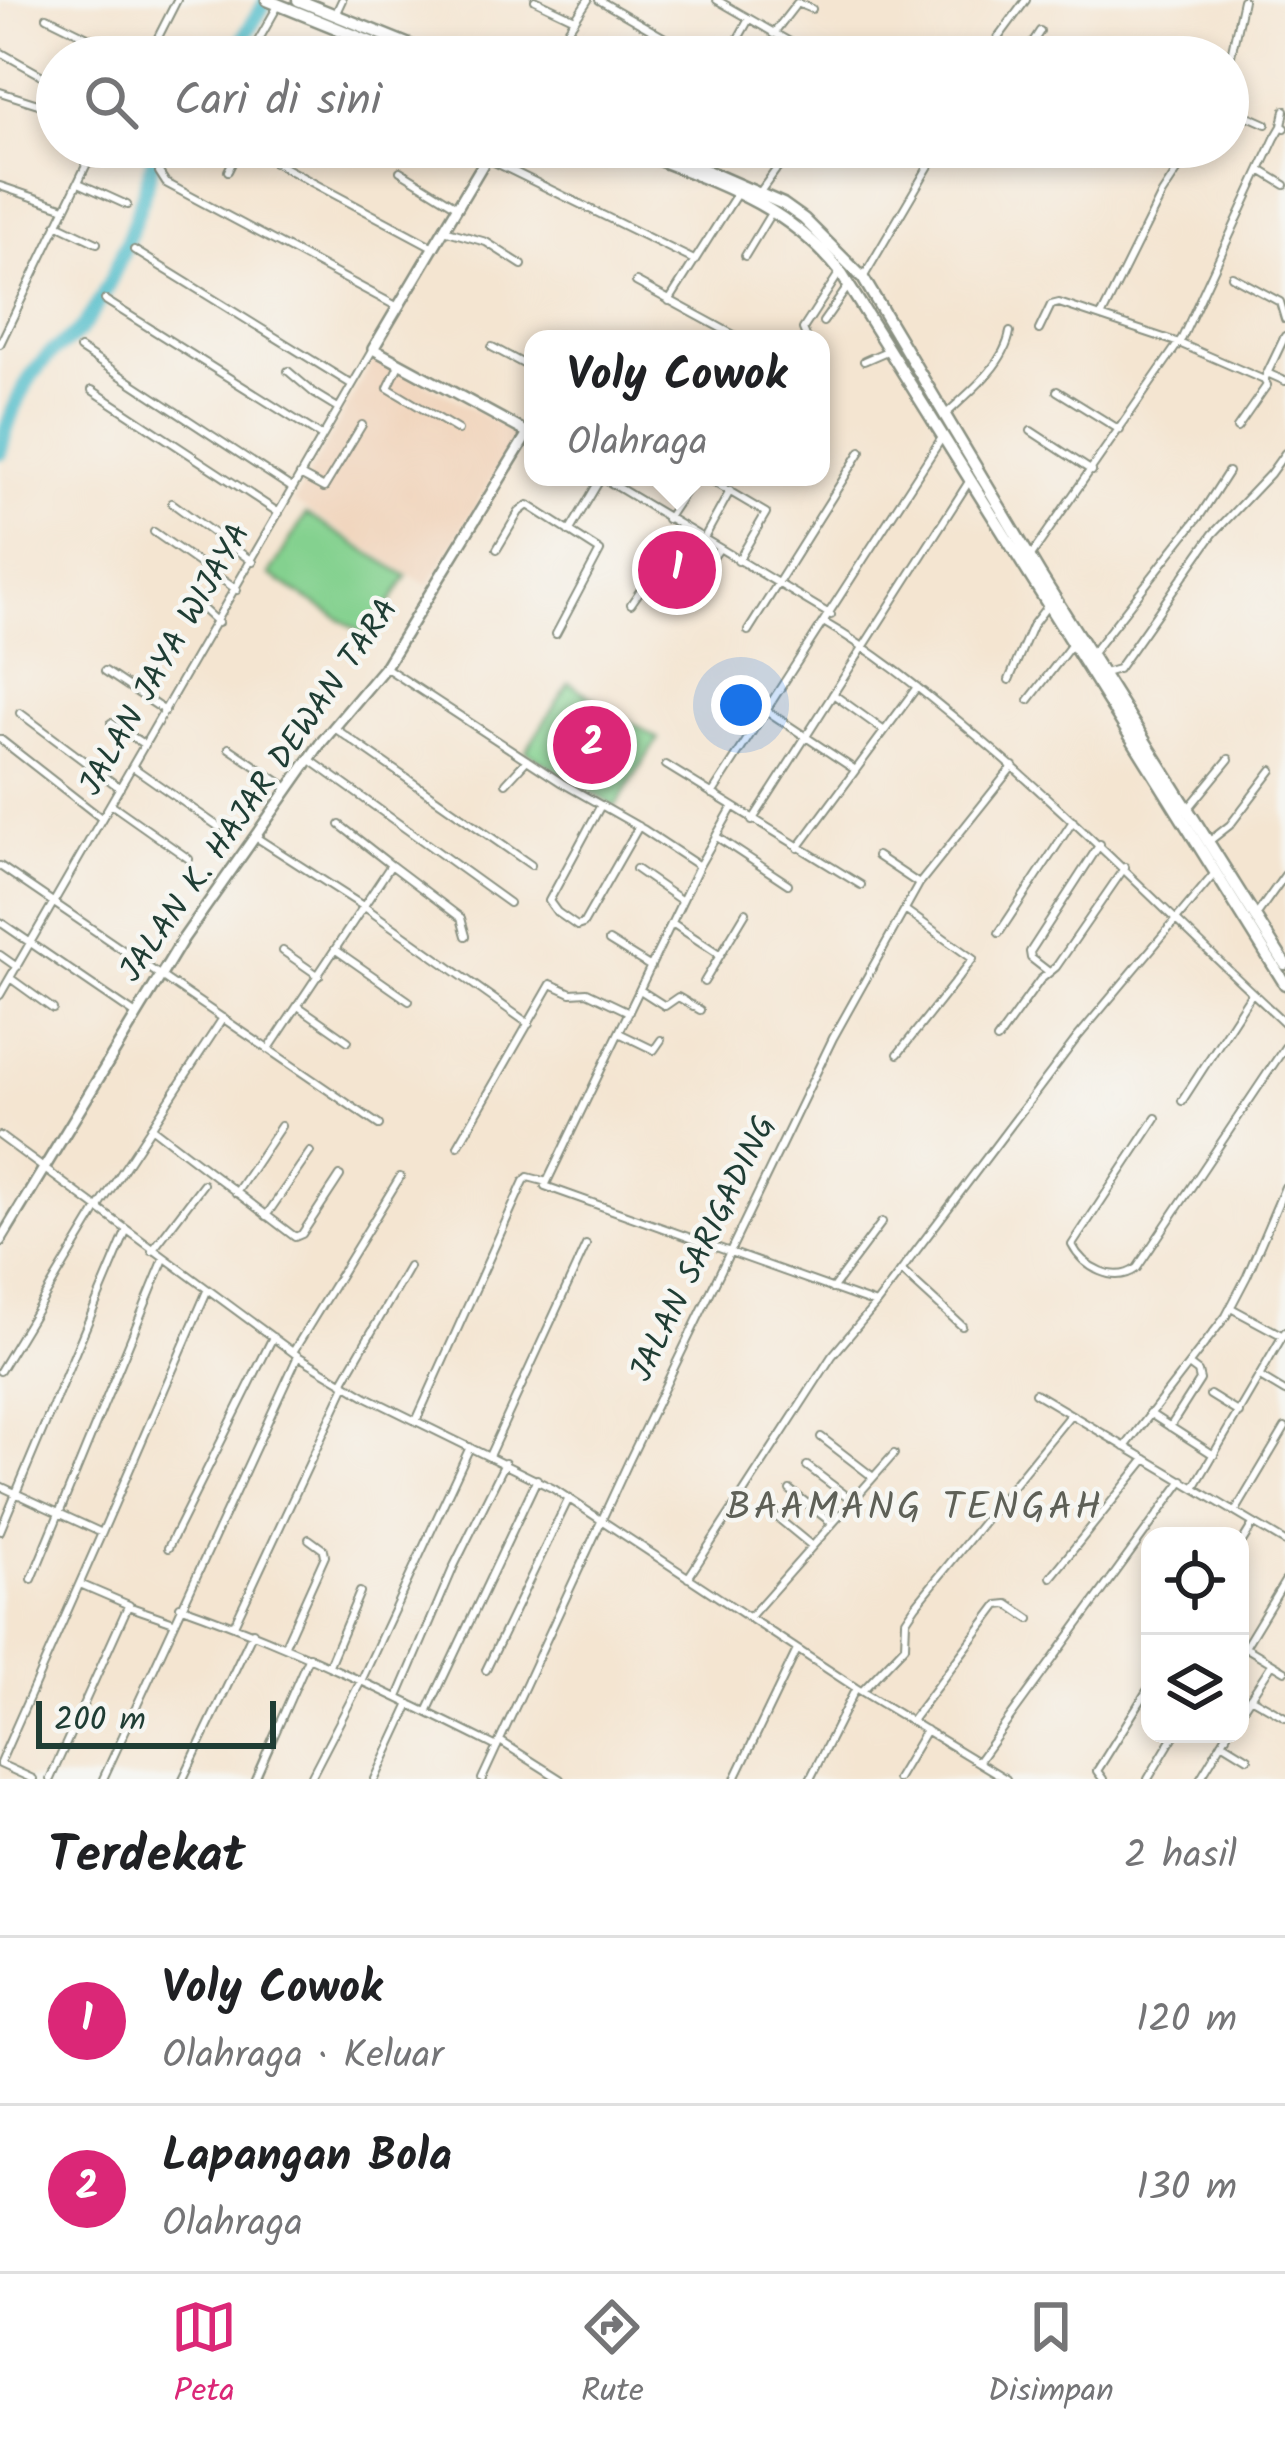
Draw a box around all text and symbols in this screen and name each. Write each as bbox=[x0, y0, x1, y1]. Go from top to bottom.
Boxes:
search box bbox=[36, 36, 1249, 168]
text: Cari di sini bbox=[174, 66, 382, 138]
icon: search bbox=[78, 69, 144, 135]
popup bbox=[524, 330, 830, 486]
text: Voly Cowok bbox=[567, 341, 787, 413]
text: Olahraga bbox=[567, 413, 708, 475]
street label: JALAN JAYA WIJAYA bbox=[66, 514, 266, 806]
pin: 1 bbox=[638, 525, 716, 615]
street label: JALAN K. HAJAR DEWAN TARA bbox=[107, 588, 413, 994]
your location bbox=[711, 675, 771, 735]
pin: 2 bbox=[553, 700, 631, 790]
street label: JALAN SARIGADING bbox=[617, 1107, 791, 1391]
district label: BAAMANG TENGAH bbox=[726, 1478, 1104, 1540]
map controls bbox=[1141, 1527, 1249, 1743]
button: locate bbox=[1141, 1527, 1249, 1635]
button: layers bbox=[1141, 1635, 1249, 1743]
scale bar bbox=[36, 1695, 276, 1748]
text: 200 m bbox=[54, 1695, 146, 1748]
text: Terdekat bbox=[48, 1817, 246, 1898]
text: 2 hasil bbox=[1124, 1826, 1237, 1888]
text: Voly Cowok bbox=[162, 1954, 382, 2026]
text: 1 bbox=[81, 1990, 93, 2052]
text: 120 m bbox=[1136, 1990, 1237, 2052]
text: Olahraga · Keluar bbox=[162, 2026, 443, 2088]
text: Lapangan Bola bbox=[162, 2122, 452, 2194]
text: 2 bbox=[76, 2158, 98, 2220]
text: 130 m bbox=[1136, 2158, 1237, 2220]
text: Olahraga bbox=[162, 2194, 303, 2256]
tab: Peta bbox=[171, 2294, 237, 2419]
tab: Rute bbox=[579, 2294, 645, 2419]
tab: Disimpan bbox=[988, 2294, 1114, 2419]

